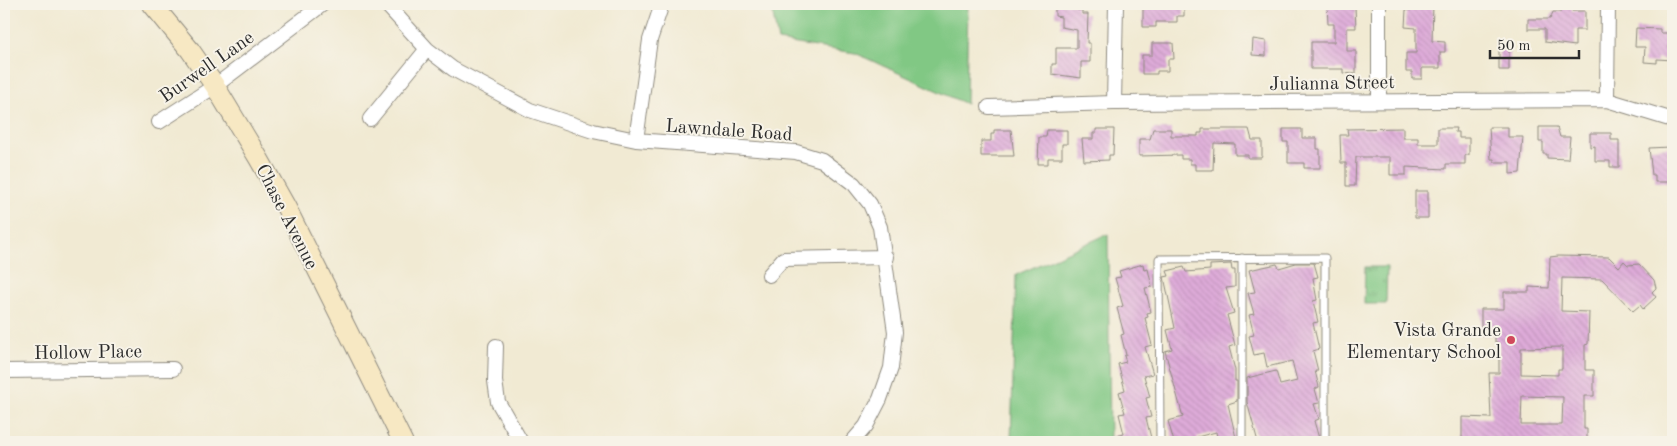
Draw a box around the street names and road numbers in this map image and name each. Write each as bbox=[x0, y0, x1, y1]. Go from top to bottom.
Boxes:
street label: Burwell Lane bbox=[157, 29, 258, 107]
street label: Julianna Street bbox=[1269, 74, 1395, 95]
street label: Lawndale Road bbox=[665, 118, 793, 145]
street label: Chase Avenue bbox=[251, 162, 320, 273]
street label: Hollow Place bbox=[34, 343, 142, 364]

